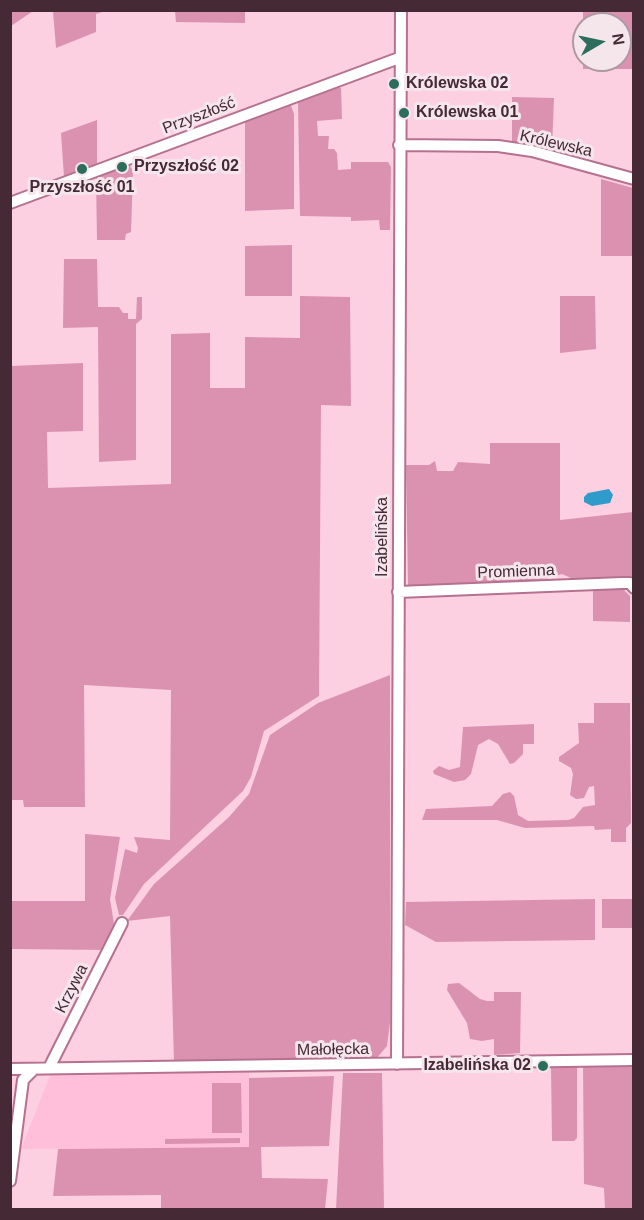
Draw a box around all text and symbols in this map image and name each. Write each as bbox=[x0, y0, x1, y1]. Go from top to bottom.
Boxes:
north arrow bbox=[572, 12, 632, 72]
text: N bbox=[609, 32, 628, 46]
place label: Królewska 02 bbox=[406, 74, 508, 94]
marker: Królewska 02 bbox=[387, 77, 401, 91]
street label: Przyszłość bbox=[160, 93, 238, 139]
place label: Królewska 01 bbox=[416, 103, 518, 123]
marker: Królewska 01 bbox=[397, 106, 411, 120]
street label: Królewska bbox=[518, 126, 594, 162]
place label: Przyszłość 02 bbox=[134, 157, 239, 177]
marker: Przyszłość 02 bbox=[115, 160, 129, 174]
marker: Przyszłość 01 bbox=[75, 162, 89, 176]
place label: Przyszłość 01 bbox=[30, 178, 134, 198]
street label: Izabelińska bbox=[373, 497, 393, 577]
street label: Promienna bbox=[477, 561, 555, 583]
street label: Krzywa bbox=[52, 961, 92, 1017]
street label: Małołęcka bbox=[297, 1040, 369, 1060]
place label: Izabelińska 02 bbox=[423, 1056, 531, 1076]
marker: Izabelińska 02 bbox=[536, 1059, 550, 1073]

